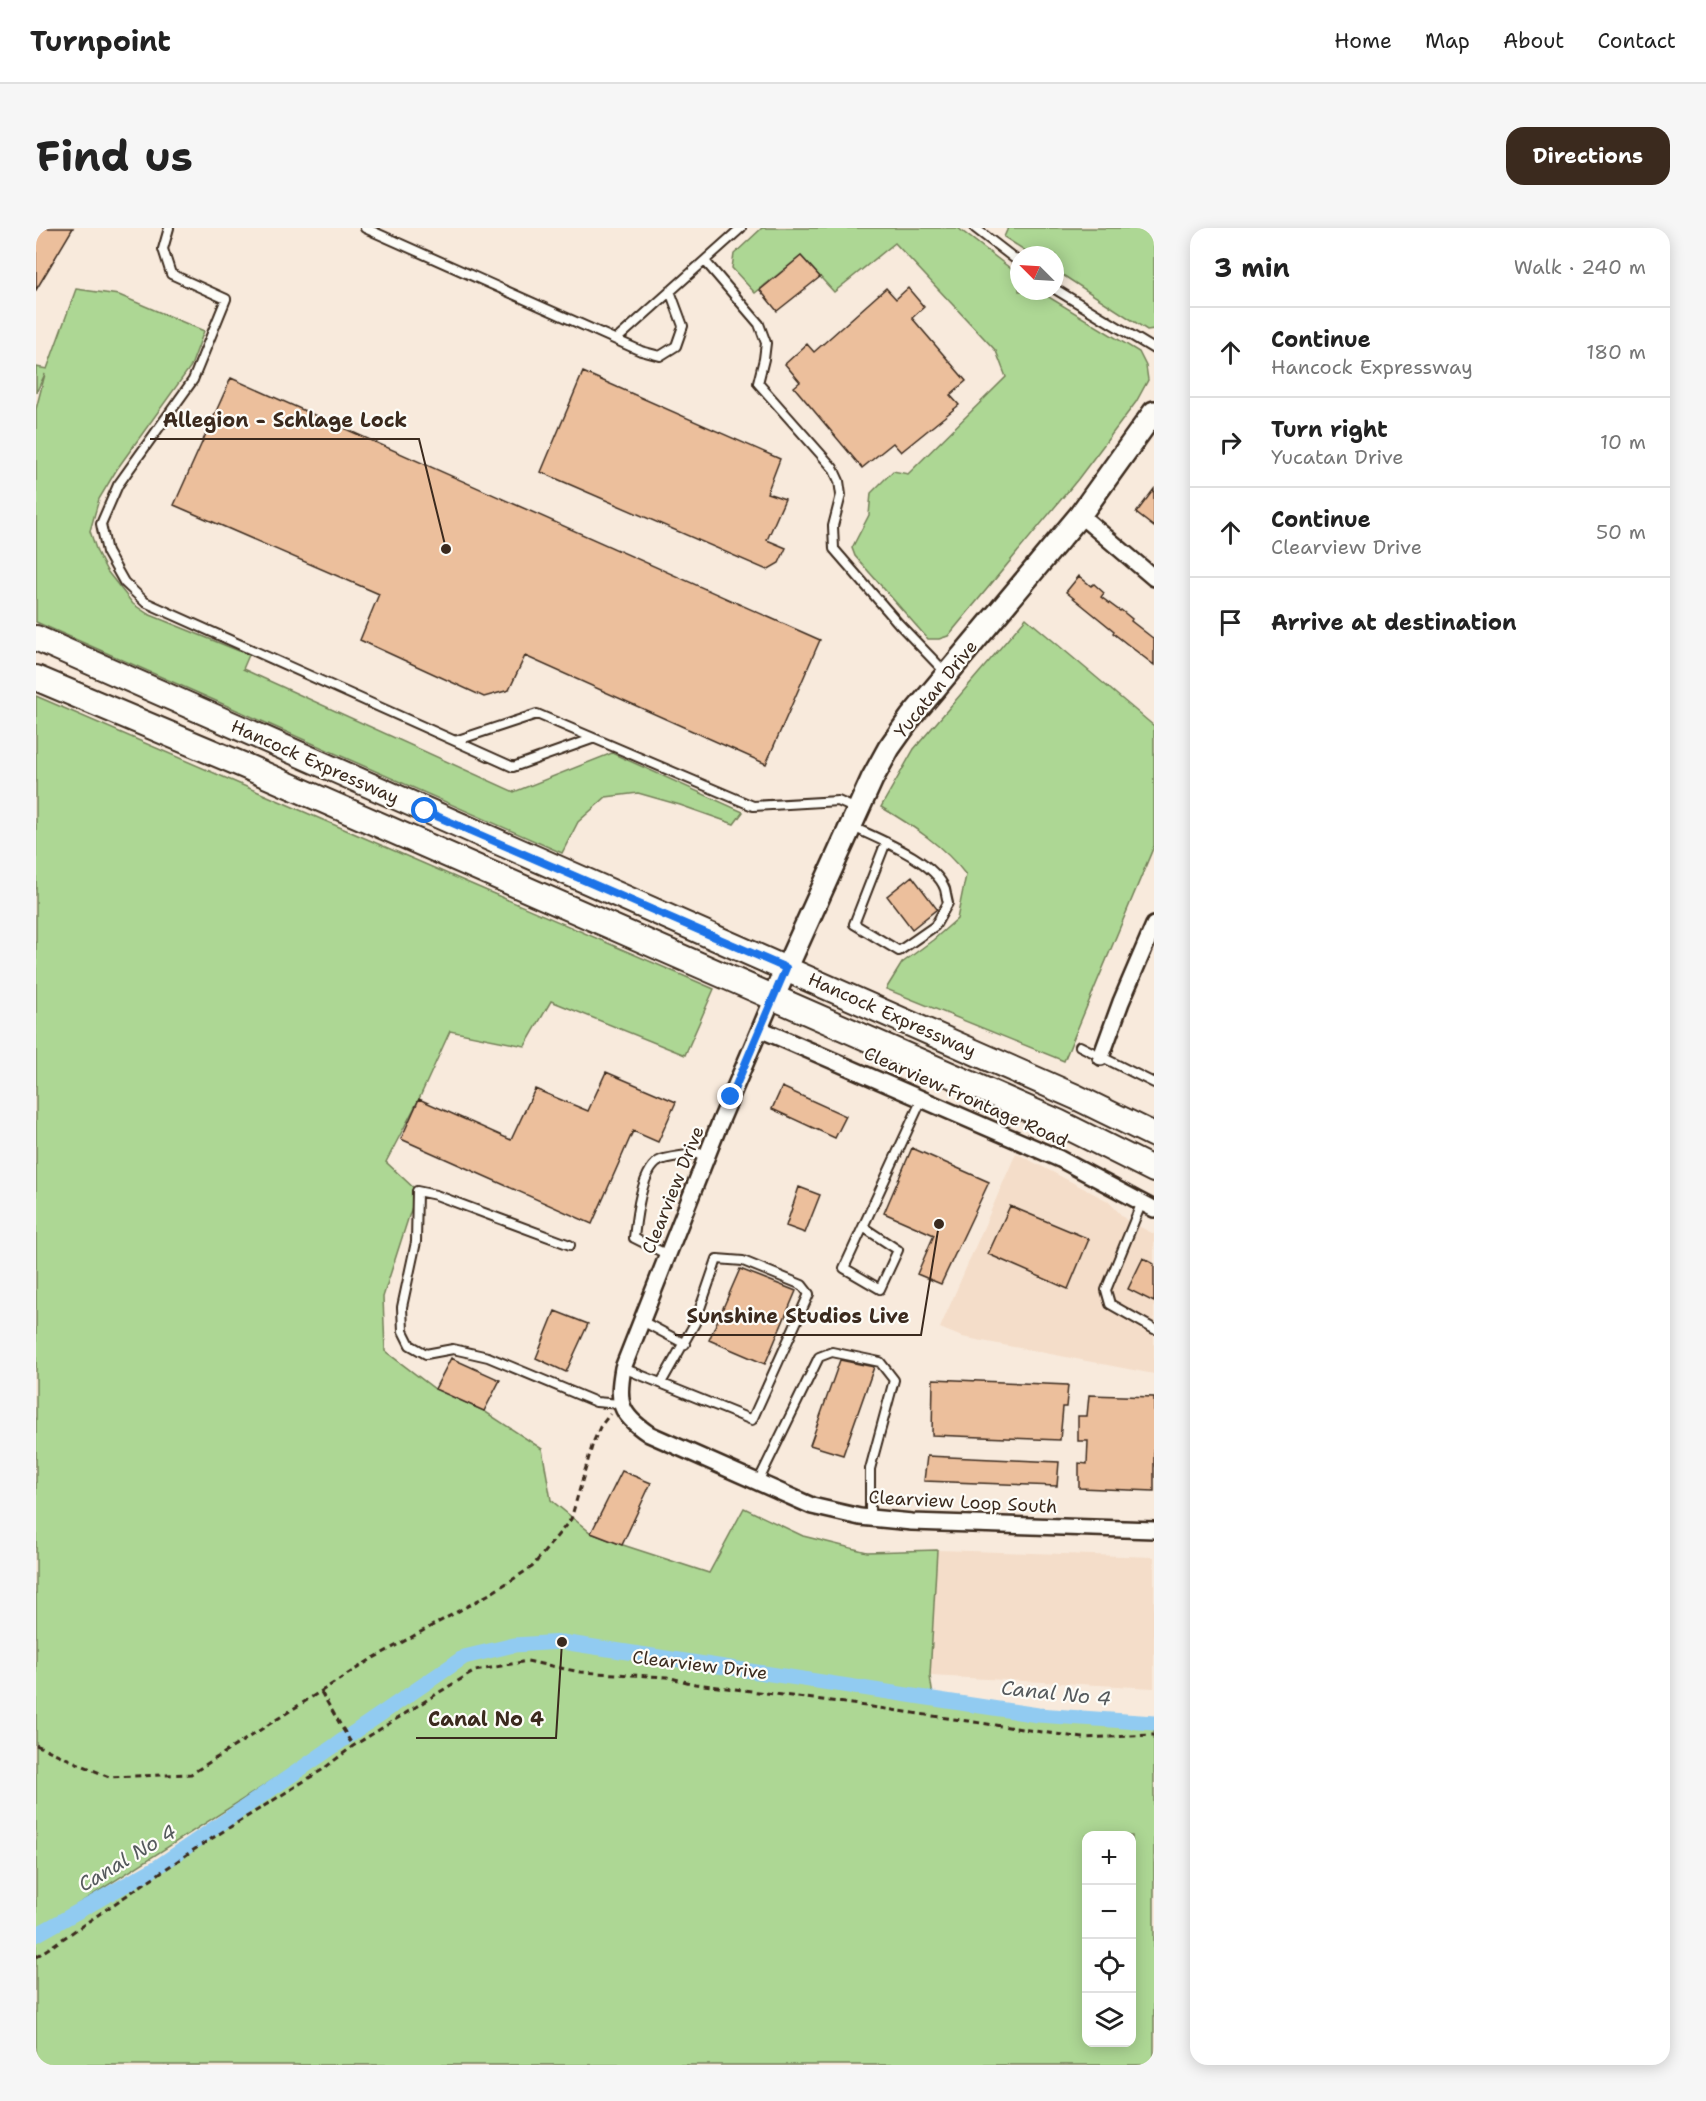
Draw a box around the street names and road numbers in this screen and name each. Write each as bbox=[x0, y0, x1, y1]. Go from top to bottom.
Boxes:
street label: Yucatan Drive bbox=[889, 635, 983, 743]
street label: Hancock Expressway bbox=[227, 714, 403, 810]
street label: Hancock Expressway bbox=[804, 967, 980, 1063]
street label: Clearview Frontage Road bbox=[860, 1041, 1072, 1153]
street label: Clearview Drive bbox=[636, 1123, 710, 1257]
street label: Clearview Loop South bbox=[868, 1485, 1058, 1519]
street label: Clearview Drive bbox=[631, 1645, 769, 1685]

